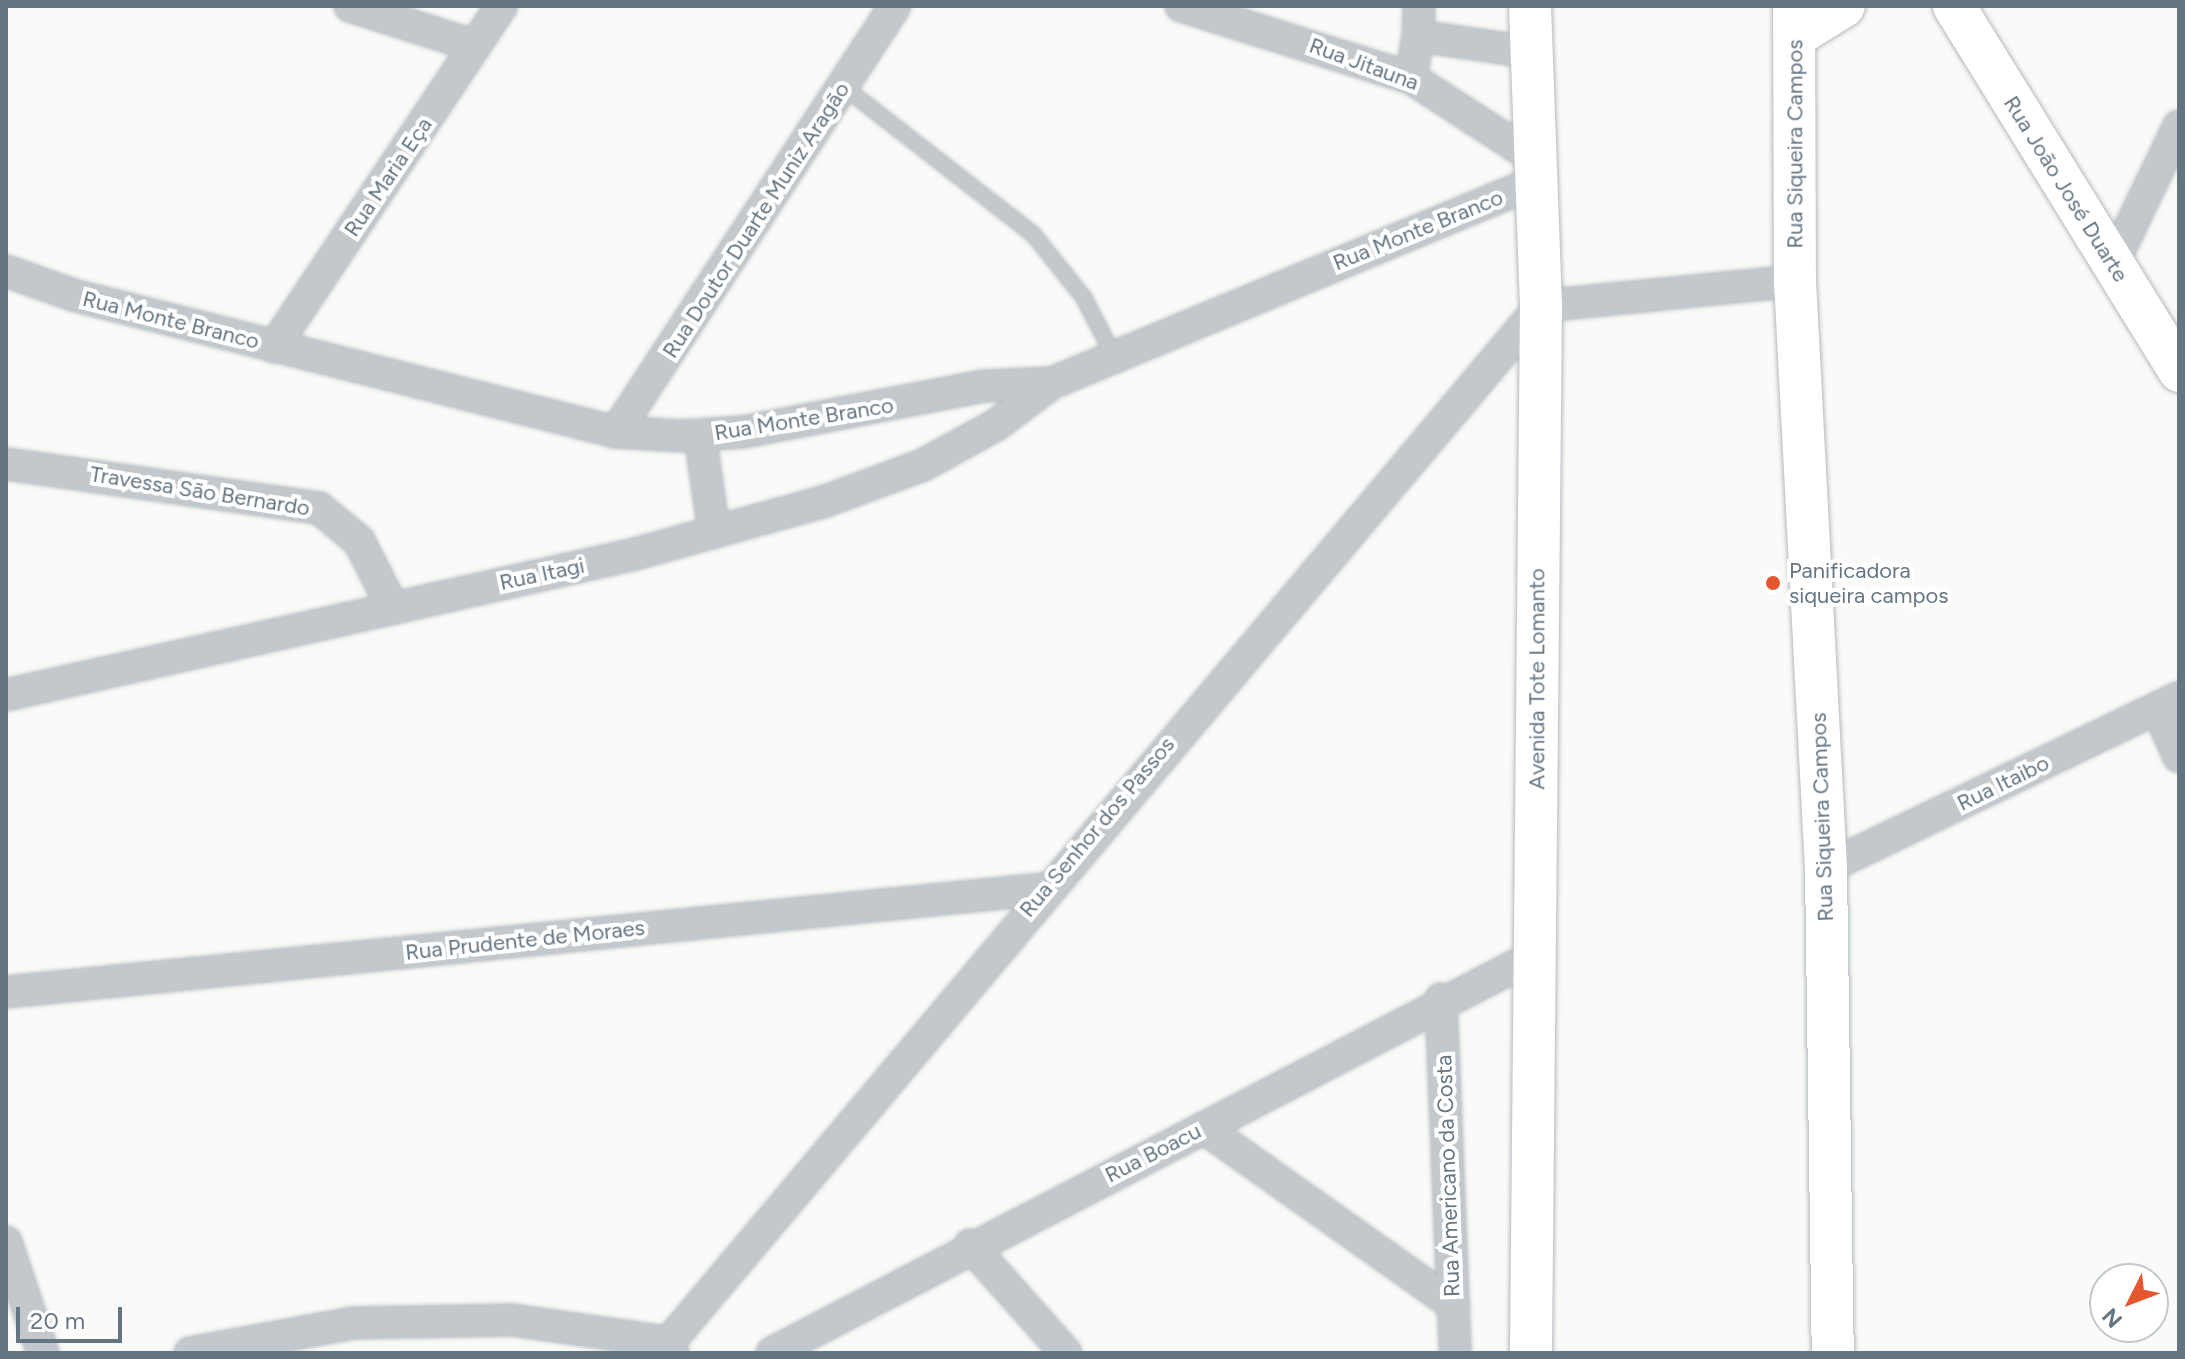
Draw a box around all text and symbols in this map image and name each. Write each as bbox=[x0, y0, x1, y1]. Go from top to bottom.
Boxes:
street label: Rua Jitauna bbox=[1306, 32, 1422, 96]
street label: Rua Siqueira Campos bbox=[1782, 39, 1808, 249]
street label: Rua Doutor Duarte Muniz Aragão bbox=[657, 77, 855, 363]
street label: Rua João José Duarte bbox=[1998, 91, 2134, 287]
street label: Rua Maria Eça bbox=[339, 112, 437, 242]
street label: Rua Monte Branco bbox=[1329, 184, 1507, 276]
street label: Rua Monte Branco bbox=[80, 285, 262, 355]
street label: Rua Monte Branco bbox=[713, 392, 895, 446]
street label: Travessa São Bernardo bbox=[88, 461, 312, 521]
street label: Rua Itagi bbox=[497, 552, 587, 596]
place label: Panificadora siqueira campos bbox=[1789, 557, 1948, 608]
street label: Avenida Tote Lomanto bbox=[1524, 568, 1550, 790]
marker: Panificadora siqueira campos bbox=[1764, 574, 1782, 592]
street label: Rua Siqueira Campos bbox=[1805, 712, 1839, 922]
street label: Rua Senhor dos Passos bbox=[1014, 732, 1180, 922]
street label: Rua Itaibo bbox=[1953, 749, 2053, 817]
street label: Rua Prudente de Moraes bbox=[404, 914, 646, 966]
street label: Rua Americano da Costa bbox=[1431, 1054, 1465, 1298]
street label: Rua Boacu bbox=[1101, 1118, 1205, 1188]
north arrow bbox=[2089, 1263, 2169, 1343]
scale bar bbox=[20, 1291, 126, 1341]
text: N bbox=[2097, 1303, 2128, 1333]
text: 20 m bbox=[30, 1306, 85, 1335]

